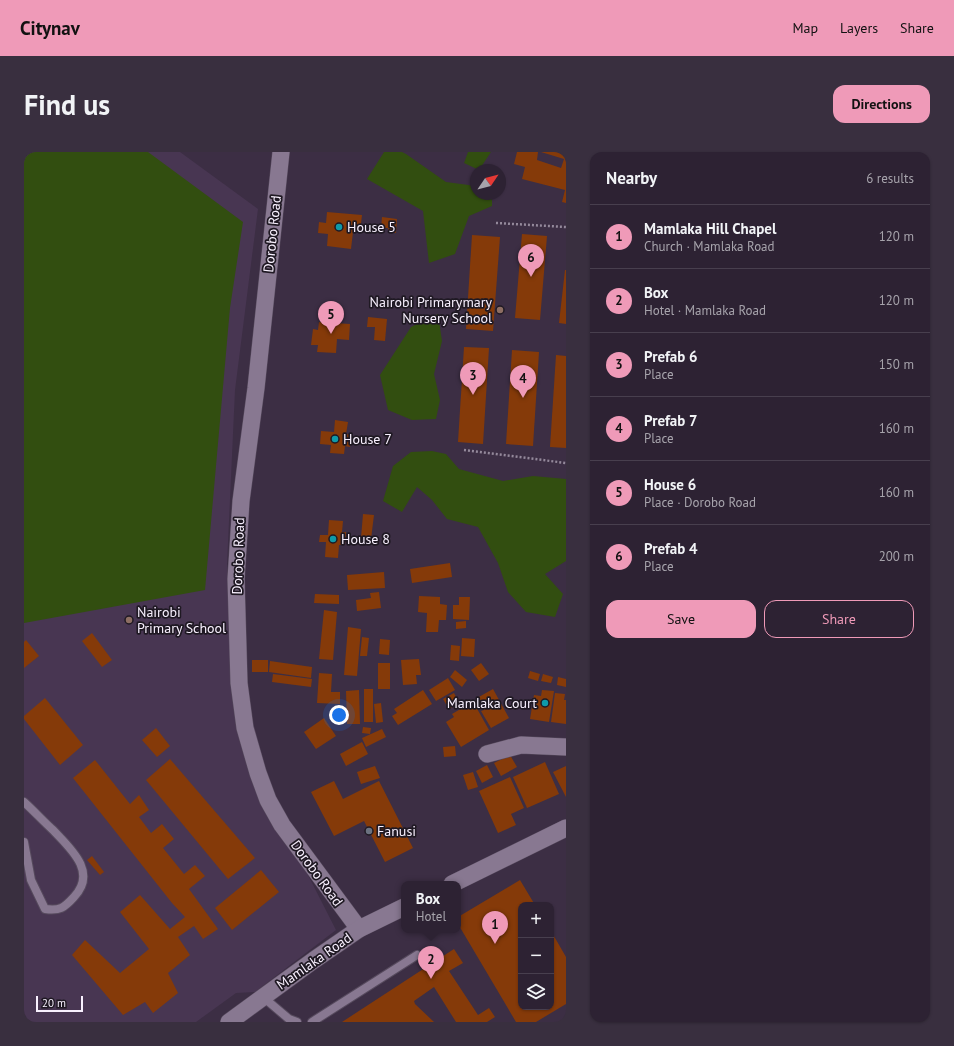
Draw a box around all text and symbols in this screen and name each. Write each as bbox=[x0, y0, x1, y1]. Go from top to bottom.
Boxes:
text: Citynav bbox=[20, 16, 80, 40]
text: Map bbox=[792, 19, 818, 37]
text: Layers bbox=[840, 19, 878, 37]
text: Share bbox=[900, 19, 934, 37]
button: Directions bbox=[833, 85, 930, 123]
text: Find us bbox=[24, 86, 110, 123]
north arrow bbox=[470, 164, 506, 200]
text: Nearby bbox=[606, 167, 657, 189]
text: 6 results bbox=[866, 170, 914, 187]
street label: Dorobo Road bbox=[259, 195, 285, 273]
place label: House 5 bbox=[347, 218, 396, 236]
text: Mamlaka Hill Chapel bbox=[644, 219, 776, 238]
marker: House 5 bbox=[334, 222, 344, 232]
text: 1 bbox=[615, 228, 623, 245]
text: 120 m bbox=[879, 228, 914, 245]
text: Church · Mamlaka Road bbox=[644, 238, 775, 255]
pin: 6 bbox=[518, 244, 544, 277]
text: Box bbox=[644, 283, 668, 302]
text: 2 bbox=[615, 292, 623, 309]
text: 120 m bbox=[879, 292, 914, 309]
place label: Nairobi Primarymary Nursery School bbox=[370, 293, 492, 327]
pin: 5 bbox=[318, 301, 344, 334]
text: Hotel · Mamlaka Road bbox=[644, 302, 766, 319]
marker: Nairobi Primarymary Nursery School bbox=[495, 305, 505, 315]
text: Prefab 6 bbox=[644, 347, 698, 366]
text: 3 bbox=[615, 356, 623, 373]
text: 150 m bbox=[879, 356, 914, 373]
pin: 3 bbox=[460, 362, 486, 395]
pin: 4 bbox=[510, 365, 536, 398]
text: Place bbox=[644, 366, 674, 383]
text: Prefab 7 bbox=[644, 411, 698, 430]
text: 4 bbox=[615, 420, 623, 437]
text: 160 m bbox=[879, 420, 914, 437]
place label: House 7 bbox=[343, 430, 392, 448]
text: Place bbox=[644, 430, 674, 447]
marker: House 7 bbox=[330, 434, 340, 444]
text: House 6 bbox=[644, 475, 696, 494]
text: 5 bbox=[615, 484, 623, 501]
text: 160 m bbox=[879, 484, 914, 501]
text: Place · Dorobo Road bbox=[644, 494, 756, 511]
street label: Dorobo Road bbox=[228, 517, 248, 595]
place label: House 8 bbox=[341, 530, 390, 548]
marker: House 8 bbox=[328, 534, 338, 544]
text: Prefab 4 bbox=[644, 539, 698, 558]
text: 6 bbox=[615, 548, 623, 565]
text: 200 m bbox=[879, 548, 914, 565]
text: Place bbox=[644, 558, 674, 575]
button: Save bbox=[606, 600, 756, 638]
button: Share bbox=[764, 600, 914, 638]
place label: Nairobi Primary School bbox=[137, 603, 226, 637]
marker: Nairobi Primary School bbox=[124, 615, 134, 625]
place label: Mamlaka Court bbox=[447, 694, 537, 712]
marker: Mamlaka Court bbox=[540, 698, 550, 708]
your location bbox=[329, 705, 349, 725]
place label: Fanusi bbox=[377, 822, 416, 840]
marker: Fanusi bbox=[364, 826, 374, 836]
street label: Dorobo Road bbox=[287, 836, 347, 910]
popup bbox=[401, 881, 461, 933]
text: Box bbox=[416, 889, 440, 908]
map controls bbox=[518, 902, 554, 1010]
button: + bbox=[518, 902, 554, 938]
text: Hotel bbox=[416, 908, 446, 925]
pin: 1 bbox=[482, 911, 508, 944]
street label: Mamlaka Road bbox=[273, 929, 355, 993]
button: − bbox=[518, 938, 554, 974]
pin: 2 bbox=[418, 946, 444, 979]
button: layers bbox=[518, 974, 554, 1010]
scale bar bbox=[36, 994, 83, 1013]
text: 20 m bbox=[42, 996, 66, 1010]

